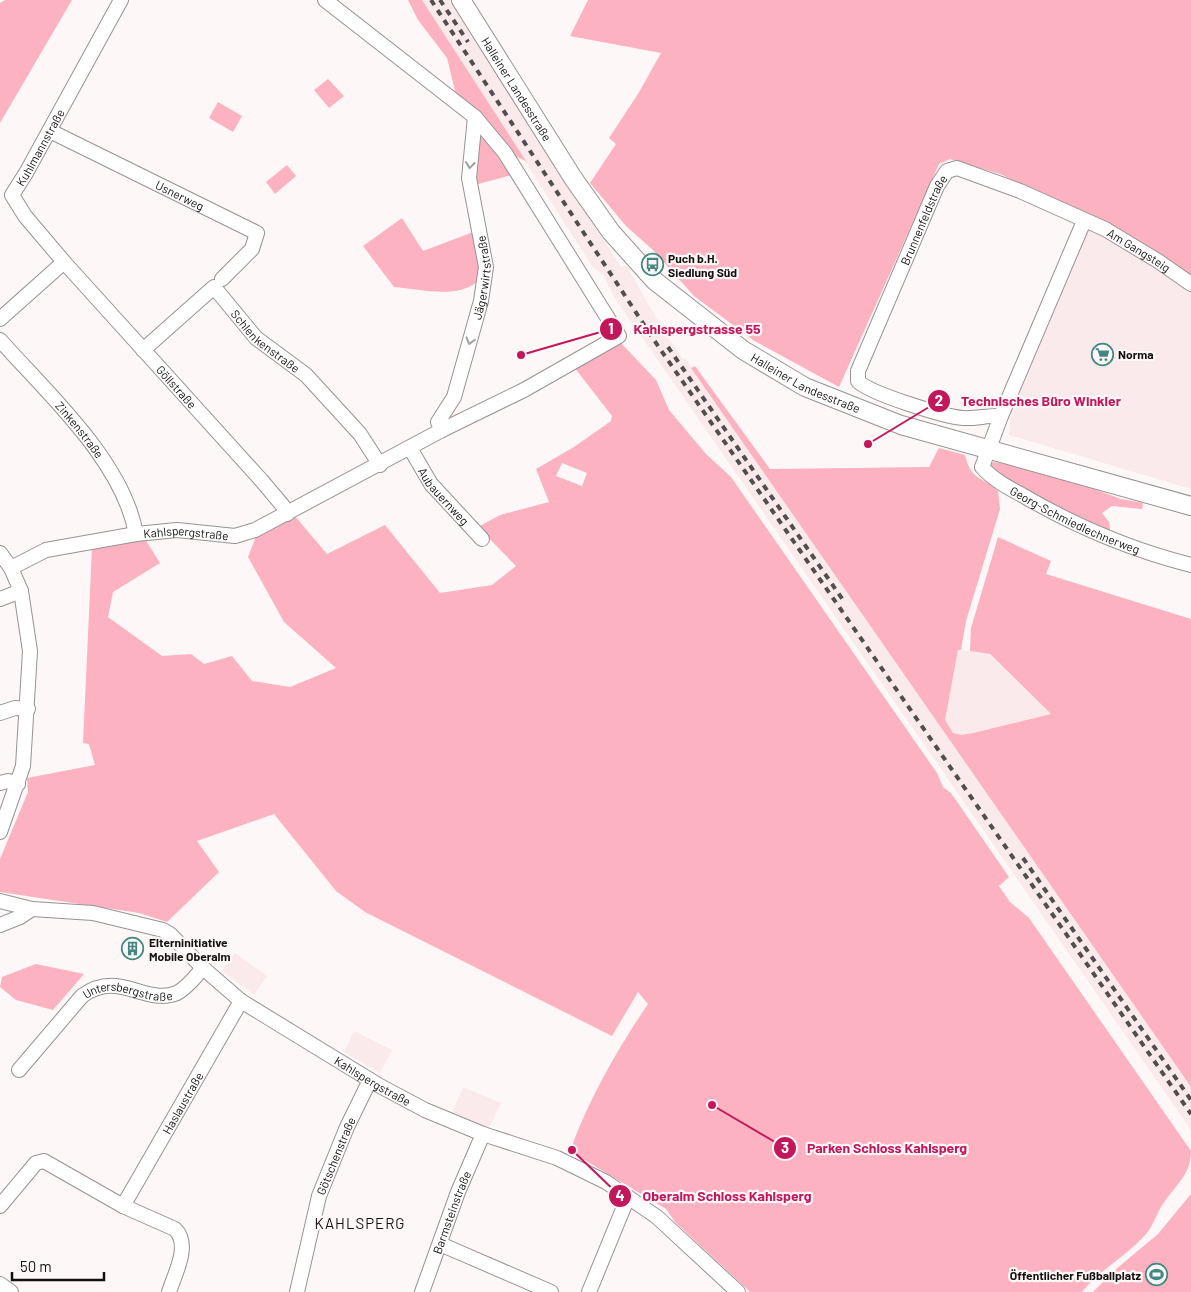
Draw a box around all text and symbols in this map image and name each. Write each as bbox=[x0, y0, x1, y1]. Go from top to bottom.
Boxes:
street label: Halleiner Landesstraße bbox=[479, 34, 555, 143]
street label: Kuhlmannstraße bbox=[13, 106, 67, 188]
one-way arrow bbox=[465, 161, 476, 169]
street label: Brunnenfeldstraße bbox=[897, 172, 950, 267]
street label: Usnerweg bbox=[153, 177, 207, 213]
street label: Am Gangsteig bbox=[1105, 225, 1173, 275]
street label: Jägerwirtstraße bbox=[469, 234, 493, 321]
place label: Puch b.H. Siedlung Süd bbox=[668, 251, 737, 279]
bus stop icon: Puch b.H. Siedlung Süd bbox=[640, 253, 664, 277]
street label: Schlenkenstraße bbox=[228, 307, 303, 375]
callout: Kahlspergstrasse 55 bbox=[599, 315, 771, 344]
text: 1 bbox=[608, 319, 614, 337]
text: Kahlspergstrasse 55 bbox=[633, 320, 761, 337]
one-way arrow bbox=[465, 337, 475, 345]
supermarket icon: Norma bbox=[1090, 342, 1114, 366]
place label: Norma bbox=[1118, 347, 1154, 361]
street label: Halleiner Landesstraße bbox=[749, 350, 862, 415]
street label: Göllstraße bbox=[154, 362, 200, 411]
callout: Technisches Büro Winkler bbox=[926, 386, 1131, 415]
text: 2 bbox=[935, 391, 943, 409]
text: Technisches Büro Winkler bbox=[961, 392, 1122, 409]
street label: Zinkenstraße bbox=[53, 398, 107, 460]
street label: Aubauernweg bbox=[416, 465, 472, 528]
street label: Georg-Schmiedlechnerweg bbox=[1008, 483, 1142, 556]
street label: Kahlspergstraße bbox=[143, 523, 229, 542]
place label: Elterninitiative Mobile Oberalm bbox=[149, 935, 231, 963]
building icon: Elterninitiative Mobile Oberalm bbox=[121, 937, 145, 961]
street label: Untersbergstraße bbox=[80, 979, 174, 1003]
street label: Kahlspergstraße bbox=[332, 1053, 413, 1108]
street label: Haslaustraße bbox=[159, 1070, 206, 1136]
street label: Götschenstraße bbox=[313, 1114, 358, 1197]
callout: Parken Schloss Kahlsperg bbox=[772, 1134, 977, 1163]
text: 3 bbox=[781, 1138, 789, 1156]
text: Parken Schloss Kahlsperg bbox=[807, 1139, 967, 1156]
street label: Barmsteinstraße bbox=[429, 1169, 473, 1256]
callout: Oberalm Schloss Kahlsperg bbox=[607, 1182, 821, 1211]
text: 4 bbox=[615, 1186, 625, 1204]
text: Oberalm Schloss Kahlsperg bbox=[643, 1187, 812, 1204]
district label: KAHLSPERG bbox=[314, 1214, 406, 1232]
scale bar bbox=[12, 1250, 105, 1282]
text: 50 m bbox=[20, 1257, 52, 1275]
sports icon: Öffentlicher Fußballplatz bbox=[1145, 1263, 1169, 1287]
place label: Öffentlicher Fußballplatz bbox=[1010, 1268, 1141, 1282]

